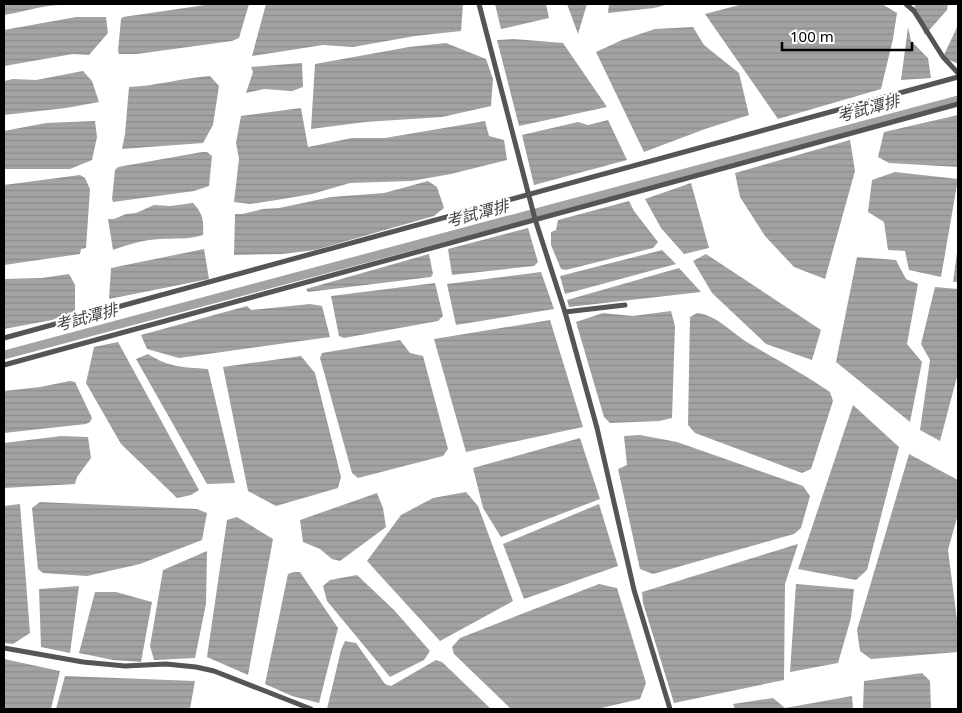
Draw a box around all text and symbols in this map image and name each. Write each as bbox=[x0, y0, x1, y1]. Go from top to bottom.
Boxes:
scale bar bbox=[782, 20, 912, 52]
text: 100 m bbox=[790, 26, 834, 46]
water label: 考試潭排 bbox=[834, 89, 904, 127]
water label: 考試潭排 bbox=[443, 194, 513, 232]
water label: 考試潭排 bbox=[52, 298, 122, 336]

